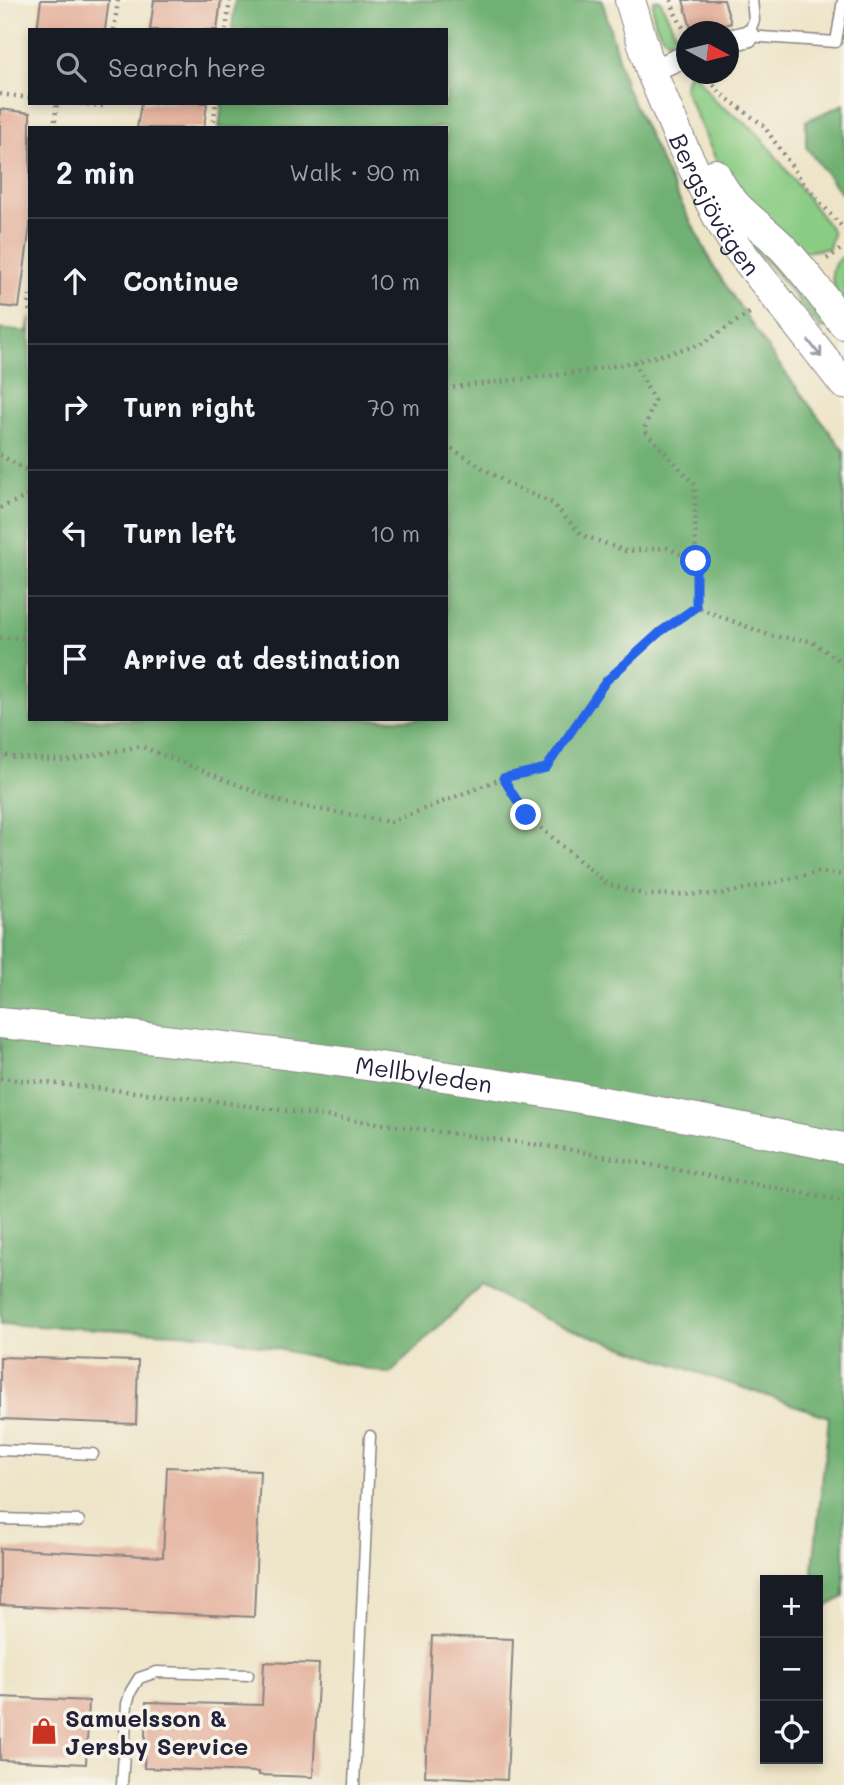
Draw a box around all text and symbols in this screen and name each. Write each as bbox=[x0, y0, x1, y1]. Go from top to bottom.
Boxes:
north arrow bbox=[676, 21, 739, 84]
search box bbox=[28, 28, 448, 105]
icon: search bbox=[52, 48, 90, 86]
text: Search here bbox=[108, 50, 266, 84]
street label: Bergsjövägen bbox=[663, 128, 768, 281]
text: 2 min bbox=[56, 152, 135, 192]
text: Walk · 90 m bbox=[289, 157, 420, 187]
icon: ahead bbox=[56, 262, 94, 300]
text: Continue bbox=[123, 264, 239, 298]
text: 10 m bbox=[370, 266, 420, 296]
one-way arrow bbox=[808, 339, 822, 358]
icon: right bbox=[56, 388, 94, 426]
text: Turn right bbox=[123, 390, 256, 424]
text: 70 m bbox=[367, 392, 420, 422]
icon: left bbox=[56, 514, 94, 552]
text: Turn left bbox=[123, 516, 236, 550]
text: 10 m bbox=[370, 518, 420, 548]
route start bbox=[680, 545, 711, 576]
icon: arrive bbox=[56, 640, 94, 678]
text: Arrive at destination bbox=[123, 642, 400, 676]
route end bbox=[510, 799, 541, 830]
street label: Mellbyleden bbox=[353, 1048, 495, 1099]
map controls bbox=[760, 1575, 823, 1764]
button: + bbox=[760, 1575, 823, 1638]
button: − bbox=[760, 1638, 823, 1701]
button: locate bbox=[760, 1701, 823, 1764]
place label: Samuelsson & Jersby Service bbox=[65, 1702, 248, 1761]
shop icon: Samuelsson & Jersby Service bbox=[29, 1716, 59, 1746]

